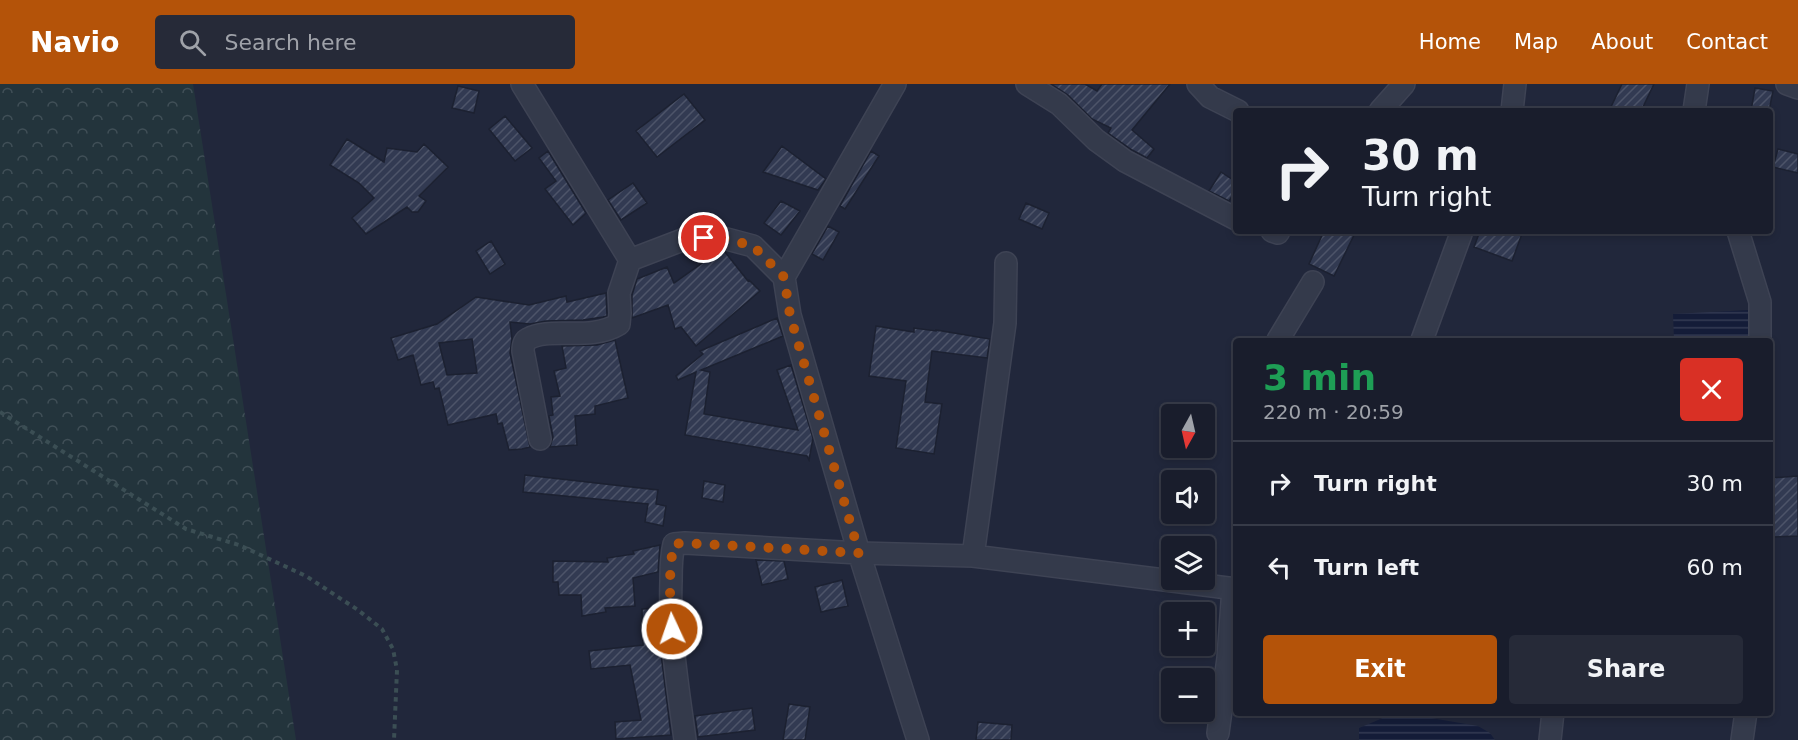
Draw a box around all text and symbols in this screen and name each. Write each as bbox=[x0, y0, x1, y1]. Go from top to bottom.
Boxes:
search box bbox=[155, 15, 575, 69]
text: Navio bbox=[30, 26, 119, 59]
icon: search bbox=[176, 26, 209, 59]
text: Search here bbox=[224, 30, 357, 55]
text: Home bbox=[1419, 30, 1481, 54]
text: Map bbox=[1514, 30, 1558, 54]
text: About bbox=[1591, 30, 1653, 54]
text: Contact bbox=[1686, 30, 1768, 54]
text: 30 m bbox=[1362, 131, 1479, 180]
icon: right bbox=[1263, 132, 1341, 210]
text: Turn right bbox=[1362, 181, 1491, 212]
pin bbox=[678, 212, 729, 263]
icon: arrive bbox=[687, 221, 720, 254]
text: 3 min bbox=[1263, 357, 1376, 398]
button: close bbox=[1680, 358, 1743, 421]
text: 220 m · 20:59 bbox=[1263, 400, 1404, 424]
north arrow bbox=[1161, 404, 1215, 458]
map controls bbox=[1161, 404, 1215, 722]
icon: right bbox=[1263, 467, 1296, 500]
button: sound bbox=[1161, 470, 1215, 524]
text: Turn right bbox=[1314, 471, 1437, 496]
text: 30 m bbox=[1687, 471, 1743, 496]
button: layers bbox=[1161, 536, 1215, 590]
icon: left bbox=[1263, 551, 1296, 584]
text: Turn left bbox=[1314, 555, 1419, 580]
text: 60 m bbox=[1687, 555, 1743, 580]
position arrow bbox=[640, 597, 704, 661]
button: + bbox=[1161, 602, 1215, 656]
button: Exit bbox=[1263, 635, 1497, 704]
button: Share bbox=[1509, 635, 1743, 704]
button: − bbox=[1161, 668, 1215, 722]

